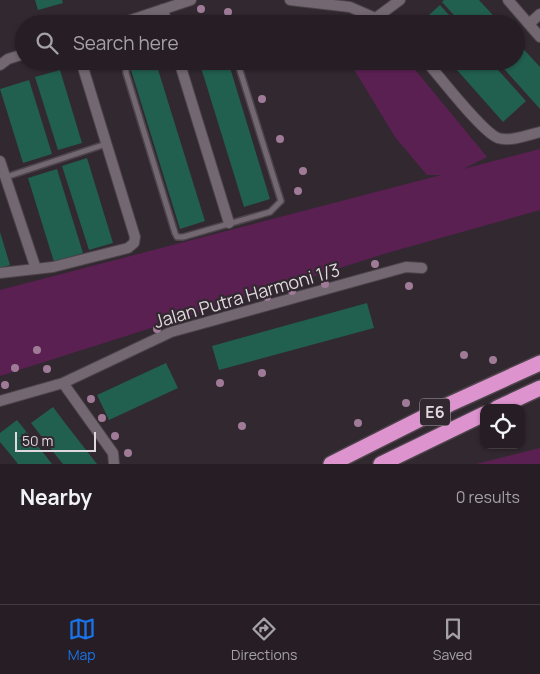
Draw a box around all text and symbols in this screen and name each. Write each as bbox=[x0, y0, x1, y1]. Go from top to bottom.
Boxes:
search box bbox=[15, 15, 525, 70]
icon: search bbox=[33, 29, 61, 57]
text: Search here bbox=[73, 30, 179, 56]
street label: Jalan Putra Harmoni 1/3 bbox=[151, 257, 343, 333]
road number: E6 bbox=[420, 398, 450, 426]
map controls bbox=[480, 404, 525, 449]
button: locate bbox=[480, 404, 525, 449]
scale bar bbox=[15, 429, 96, 452]
text: 50 m bbox=[22, 431, 53, 450]
text: Nearby bbox=[20, 483, 92, 511]
text: 0 results bbox=[456, 486, 520, 508]
tab: Map bbox=[68, 615, 96, 664]
tab: Directions bbox=[231, 615, 297, 664]
tab: Saved bbox=[433, 615, 472, 664]

